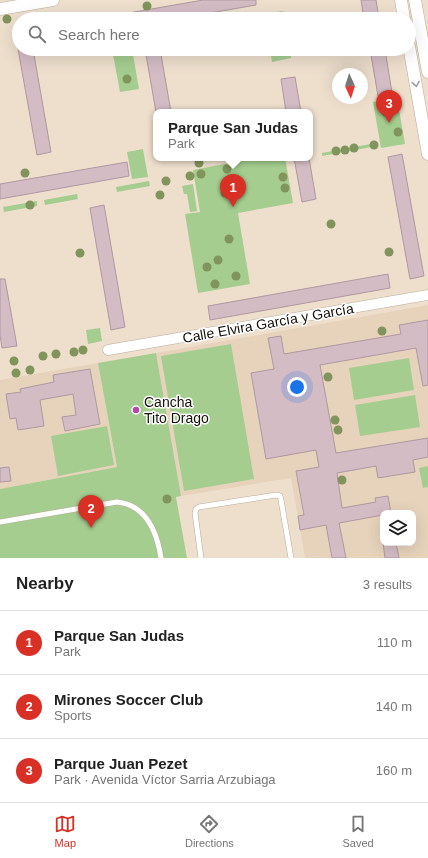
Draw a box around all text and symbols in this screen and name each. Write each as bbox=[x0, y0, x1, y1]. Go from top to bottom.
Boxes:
search box bbox=[12, 12, 416, 56]
icon: search bbox=[26, 23, 48, 45]
text: Search here bbox=[58, 26, 140, 43]
north arrow bbox=[332, 68, 368, 104]
one-way arrow bbox=[411, 81, 420, 87]
pin: 3 bbox=[376, 90, 402, 123]
popup bbox=[153, 109, 313, 161]
text: Parque San Judas bbox=[168, 119, 298, 136]
text: Park bbox=[168, 136, 195, 151]
pin: 1 bbox=[220, 174, 246, 207]
street label: Calle Elvira García y García bbox=[181, 300, 355, 346]
your location bbox=[287, 377, 307, 397]
place label: Cancha Tito Drago bbox=[144, 394, 209, 426]
marker: Cancha Tito Drago bbox=[131, 405, 141, 415]
pin: 2 bbox=[78, 495, 104, 528]
map controls bbox=[380, 510, 416, 546]
button: layers bbox=[380, 510, 416, 546]
text: Nearby bbox=[16, 574, 74, 593]
text: 3 results bbox=[363, 577, 412, 592]
text: Parque San Judas bbox=[54, 627, 184, 644]
text: 1 bbox=[25, 635, 33, 650]
text: 110 m bbox=[377, 635, 412, 650]
text: Park bbox=[54, 644, 81, 659]
text: Mirones Soccer Club bbox=[54, 691, 203, 708]
text: 2 bbox=[25, 699, 33, 714]
text: 140 m bbox=[376, 699, 412, 714]
text: Sports bbox=[54, 708, 92, 723]
text: Parque Juan Pezet bbox=[54, 755, 187, 772]
text: 3 bbox=[25, 763, 33, 778]
text: 160 m bbox=[376, 763, 412, 778]
text: Park · Avenida Víctor Sarria Arzubiaga bbox=[54, 772, 276, 787]
tab: Map bbox=[54, 813, 76, 849]
tab: Directions bbox=[185, 813, 234, 849]
tab: Saved bbox=[342, 813, 374, 849]

